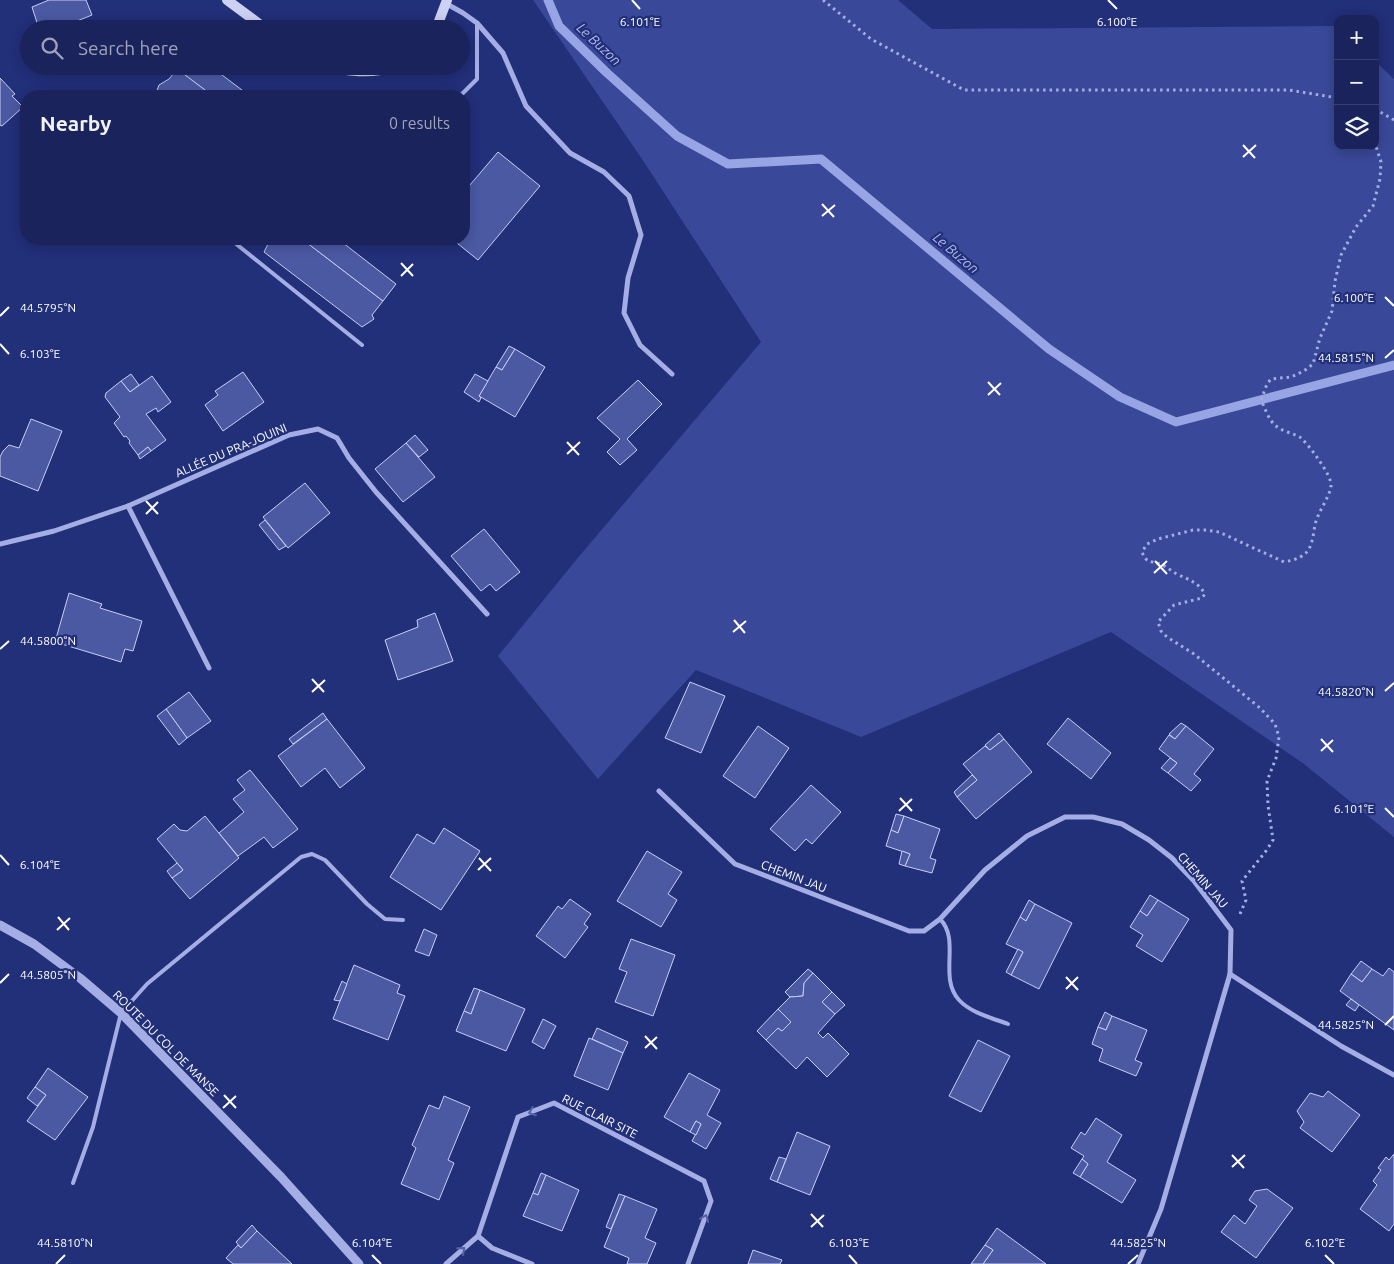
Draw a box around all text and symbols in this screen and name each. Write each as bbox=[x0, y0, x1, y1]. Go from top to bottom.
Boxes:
text: 6.101°E bbox=[620, 15, 661, 28]
text: 6.100°E bbox=[1097, 15, 1138, 28]
map controls bbox=[1334, 15, 1379, 150]
button: + bbox=[1334, 15, 1379, 60]
search box bbox=[20, 20, 470, 75]
water label: Le Buzon bbox=[574, 20, 624, 68]
icon: search bbox=[38, 34, 66, 62]
text: Search here bbox=[78, 37, 178, 59]
button: − bbox=[1334, 60, 1379, 105]
button: layers bbox=[1334, 105, 1379, 150]
text: Nearby bbox=[40, 111, 111, 135]
text: 0 results bbox=[389, 114, 450, 132]
water label: Le Buzon bbox=[930, 229, 982, 277]
text: 6.100°E bbox=[1334, 291, 1375, 304]
text: 44.5795°N bbox=[20, 301, 76, 314]
text: 6.103°E bbox=[20, 347, 61, 360]
text: 44.5815°N bbox=[1318, 351, 1374, 364]
street label: ALLÉE DU PRA-JOUINI bbox=[173, 421, 289, 479]
text: 44.5800°N bbox=[20, 634, 76, 647]
text: 44.5820°N bbox=[1318, 685, 1374, 698]
text: 6.101°E bbox=[1334, 802, 1375, 815]
street label: CHEMIN JAU bbox=[1175, 850, 1231, 910]
text: 6.104°E bbox=[20, 858, 61, 871]
street label: CHEMIN JAU bbox=[759, 858, 829, 894]
text: 44.5805°N bbox=[20, 968, 76, 981]
street label: ROUTE DU COL DE MANSE bbox=[111, 988, 222, 1099]
text: 44.5825°N bbox=[1318, 1018, 1374, 1031]
street label: RUE CLAIR SITE bbox=[560, 1091, 640, 1141]
one-way arrow bbox=[528, 1106, 537, 1116]
one-way arrow bbox=[699, 1215, 709, 1223]
text: 44.5810°N bbox=[37, 1236, 93, 1249]
text: 6.104°E bbox=[352, 1236, 393, 1249]
text: 6.103°E bbox=[829, 1236, 870, 1249]
text: 44.5825°N bbox=[1110, 1236, 1166, 1249]
text: 6.102°E bbox=[1305, 1236, 1346, 1249]
one-way arrow bbox=[457, 1247, 466, 1256]

